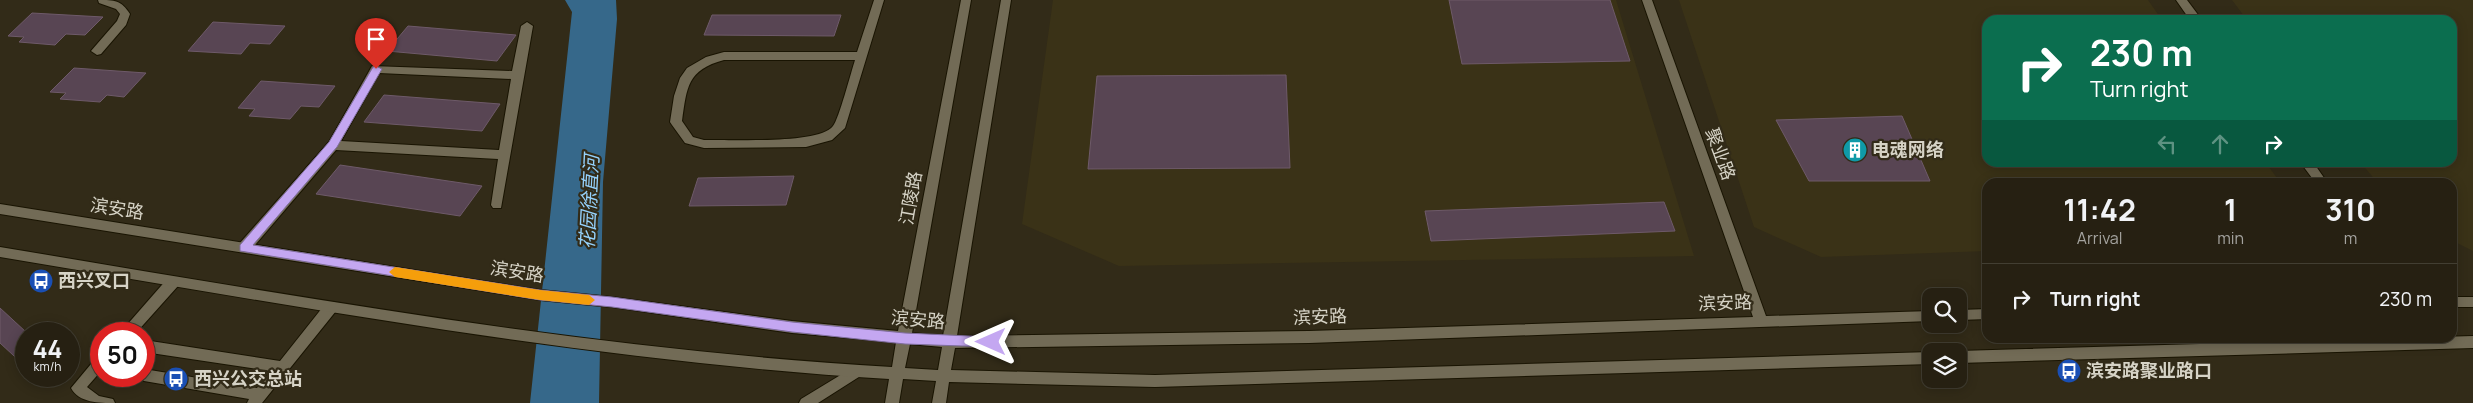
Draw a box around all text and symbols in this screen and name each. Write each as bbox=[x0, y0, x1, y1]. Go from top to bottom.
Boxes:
pin bbox=[355, 18, 397, 69]
icon: arrive bbox=[362, 25, 390, 53]
text: 230 m bbox=[2090, 29, 2193, 77]
icon: right bbox=[2007, 35, 2072, 100]
text: Turn right bbox=[2090, 74, 2188, 104]
street label: 聚业路 bbox=[1700, 124, 1741, 183]
icon: left bbox=[2153, 130, 2181, 158]
icon: ahead bbox=[2206, 130, 2234, 158]
icon: right bbox=[2259, 130, 2287, 158]
building icon: 电魂网络 bbox=[1842, 137, 1868, 163]
place label: 电魂网络 bbox=[1872, 137, 1944, 161]
water label: 花园徐直河 bbox=[574, 150, 605, 250]
street label: 江陵路 bbox=[894, 169, 927, 226]
text: 11:42 bbox=[2063, 189, 2136, 230]
text: 1 bbox=[2224, 189, 2237, 230]
text: 310 bbox=[2325, 189, 2376, 230]
street label: 滨安路 bbox=[89, 192, 146, 224]
text: Arrival bbox=[2077, 227, 2122, 249]
text: min bbox=[2217, 227, 2244, 249]
text: m bbox=[2344, 227, 2357, 249]
street label: 滨安路 bbox=[489, 255, 546, 287]
bus stop icon: 西兴叉口 bbox=[28, 268, 54, 294]
place label: 西兴叉口 bbox=[58, 268, 130, 292]
icon: right bbox=[2007, 285, 2035, 313]
text: Turn right bbox=[2050, 286, 2140, 312]
text: 230 m bbox=[2379, 286, 2432, 312]
map controls bbox=[1922, 288, 1967, 388]
button: search bbox=[1922, 288, 1967, 333]
street label: 滨安路 bbox=[1698, 289, 1752, 315]
street label: 滨安路 bbox=[1293, 303, 1347, 329]
street label: 滨安路 bbox=[890, 305, 946, 333]
position arrow bbox=[964, 315, 1016, 367]
speed limit sign: 50 bbox=[90, 322, 155, 387]
text: 44 bbox=[32, 331, 63, 366]
button: layers bbox=[1922, 343, 1967, 388]
text: km/h bbox=[34, 358, 61, 375]
bus stop icon: 滨安路聚业路口 bbox=[2056, 358, 2082, 384]
place label: 滨安路聚业路口 bbox=[2086, 358, 2212, 382]
bus stop icon: 西兴公交总站 bbox=[163, 366, 189, 392]
place label: 西兴公交总站 bbox=[194, 366, 302, 390]

